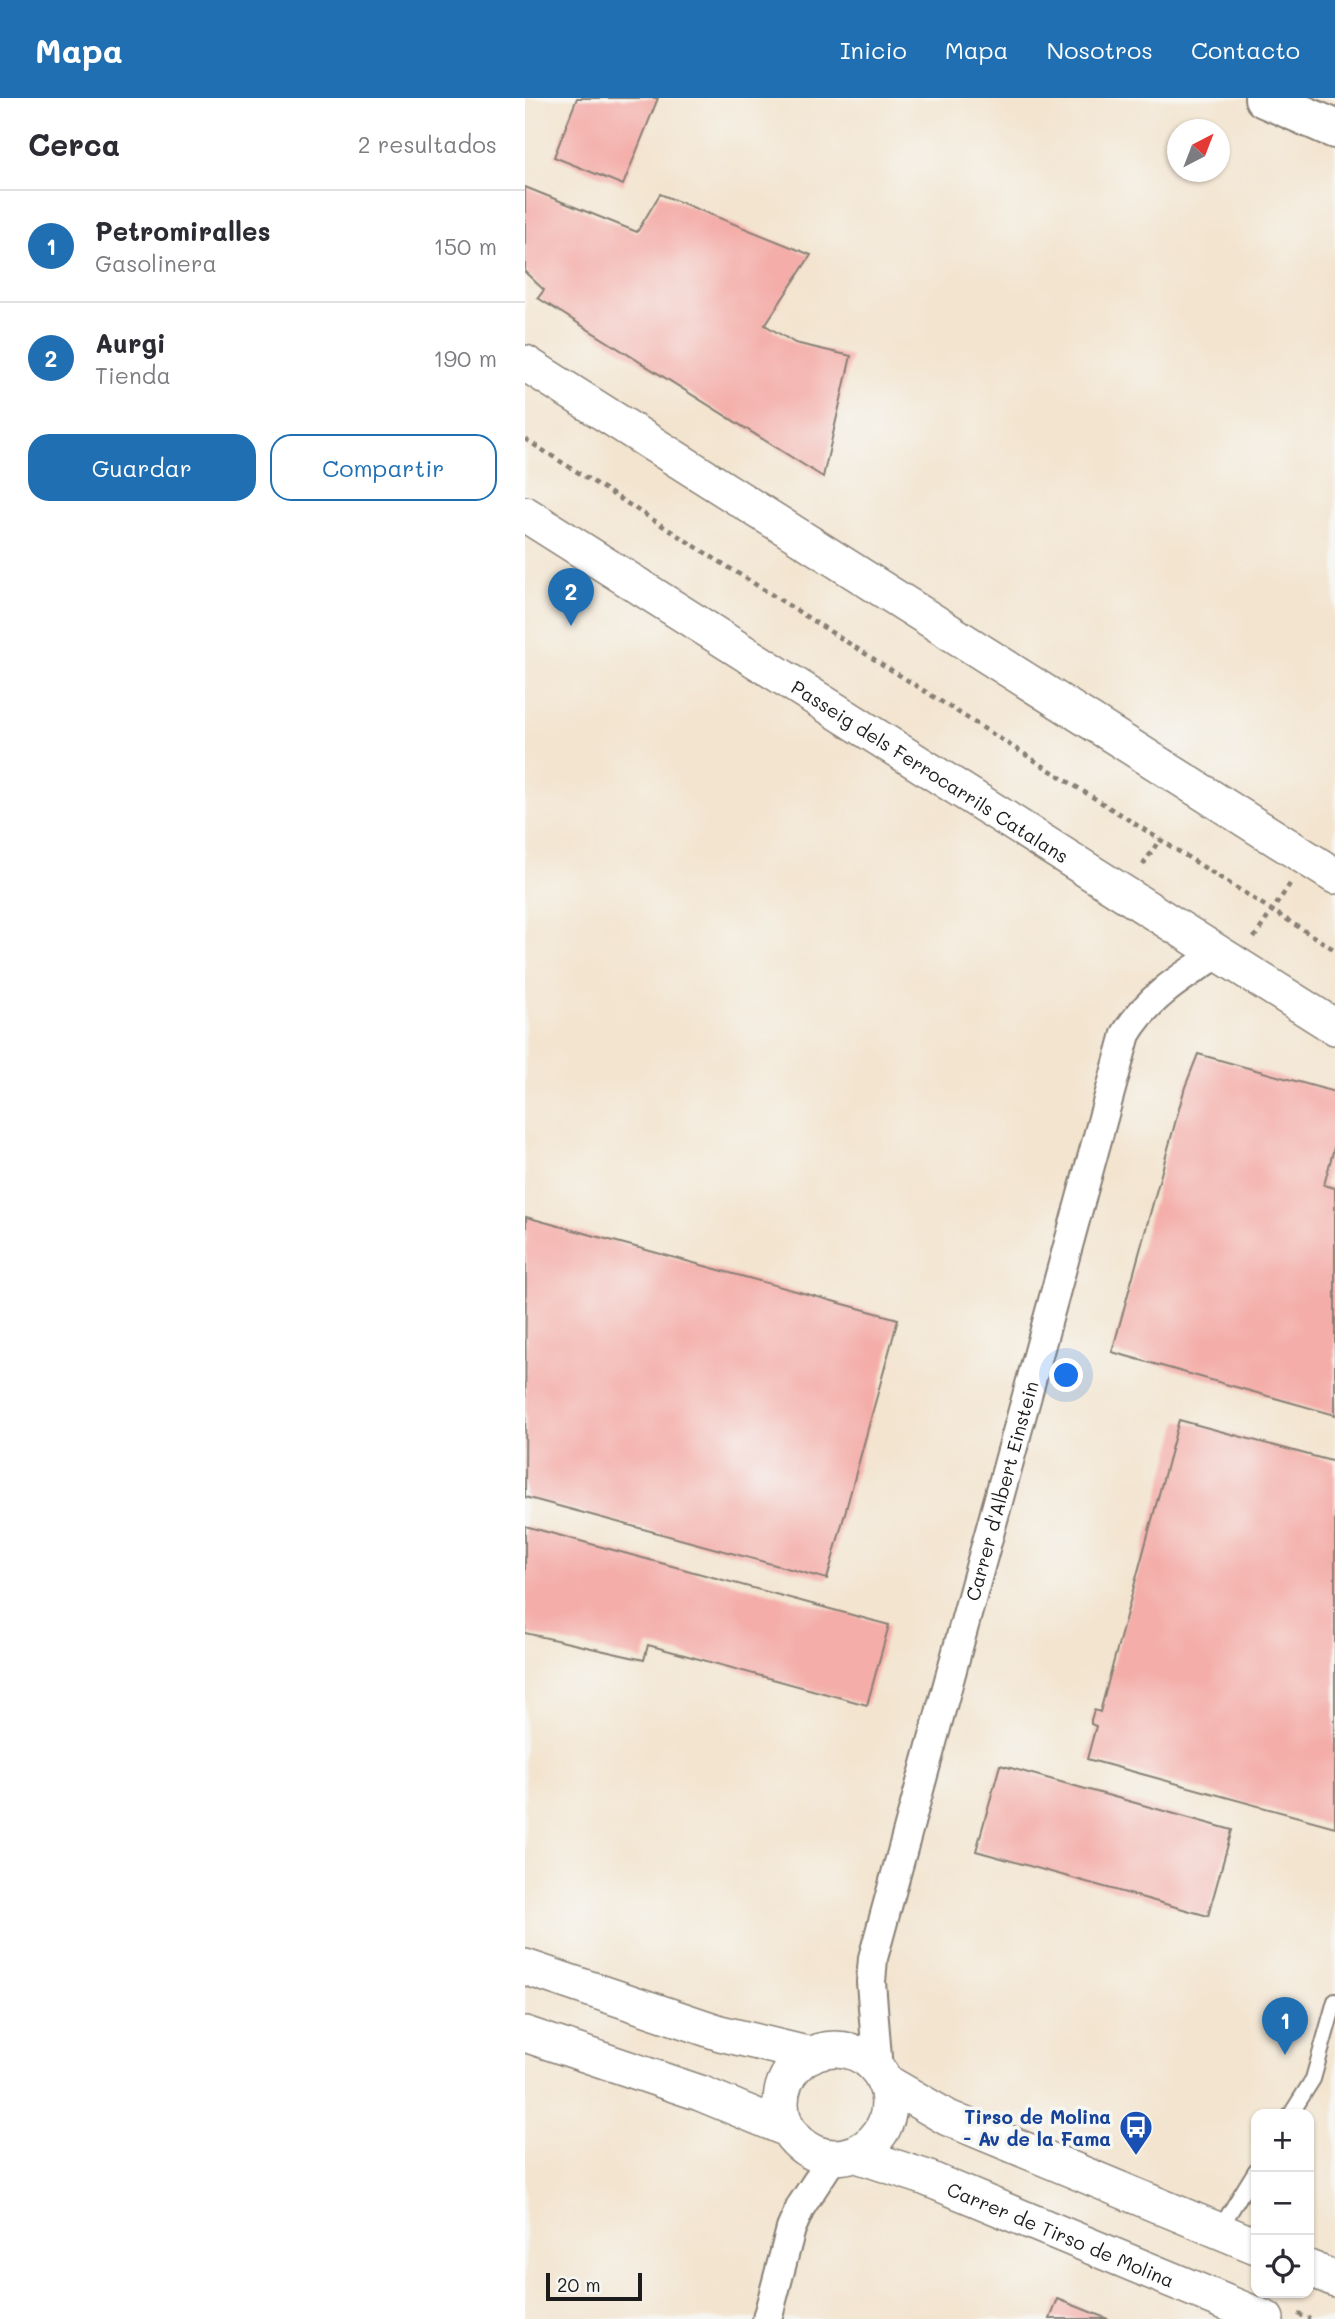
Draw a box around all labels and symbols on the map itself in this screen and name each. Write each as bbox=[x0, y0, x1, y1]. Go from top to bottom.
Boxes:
north arrow bbox=[1167, 119, 1230, 182]
pin: 2 bbox=[548, 568, 594, 626]
street label: Passeig dels Ferrocarrils Catalans bbox=[787, 674, 1074, 868]
your location bbox=[1049, 1358, 1083, 1392]
street label: Carrer d'Albert Einstein bbox=[959, 1378, 1043, 1603]
pin: 1 bbox=[1262, 1997, 1308, 2055]
place label: Tirso de Molina - Av de la Fama bbox=[963, 2104, 1111, 2151]
bus stop icon: Tirso de Molina - Av de la Fama bbox=[1117, 2108, 1155, 2157]
street label: Carrer de Tirso de Molina bbox=[944, 2176, 1178, 2292]
scale bar bbox=[546, 2270, 642, 2302]

